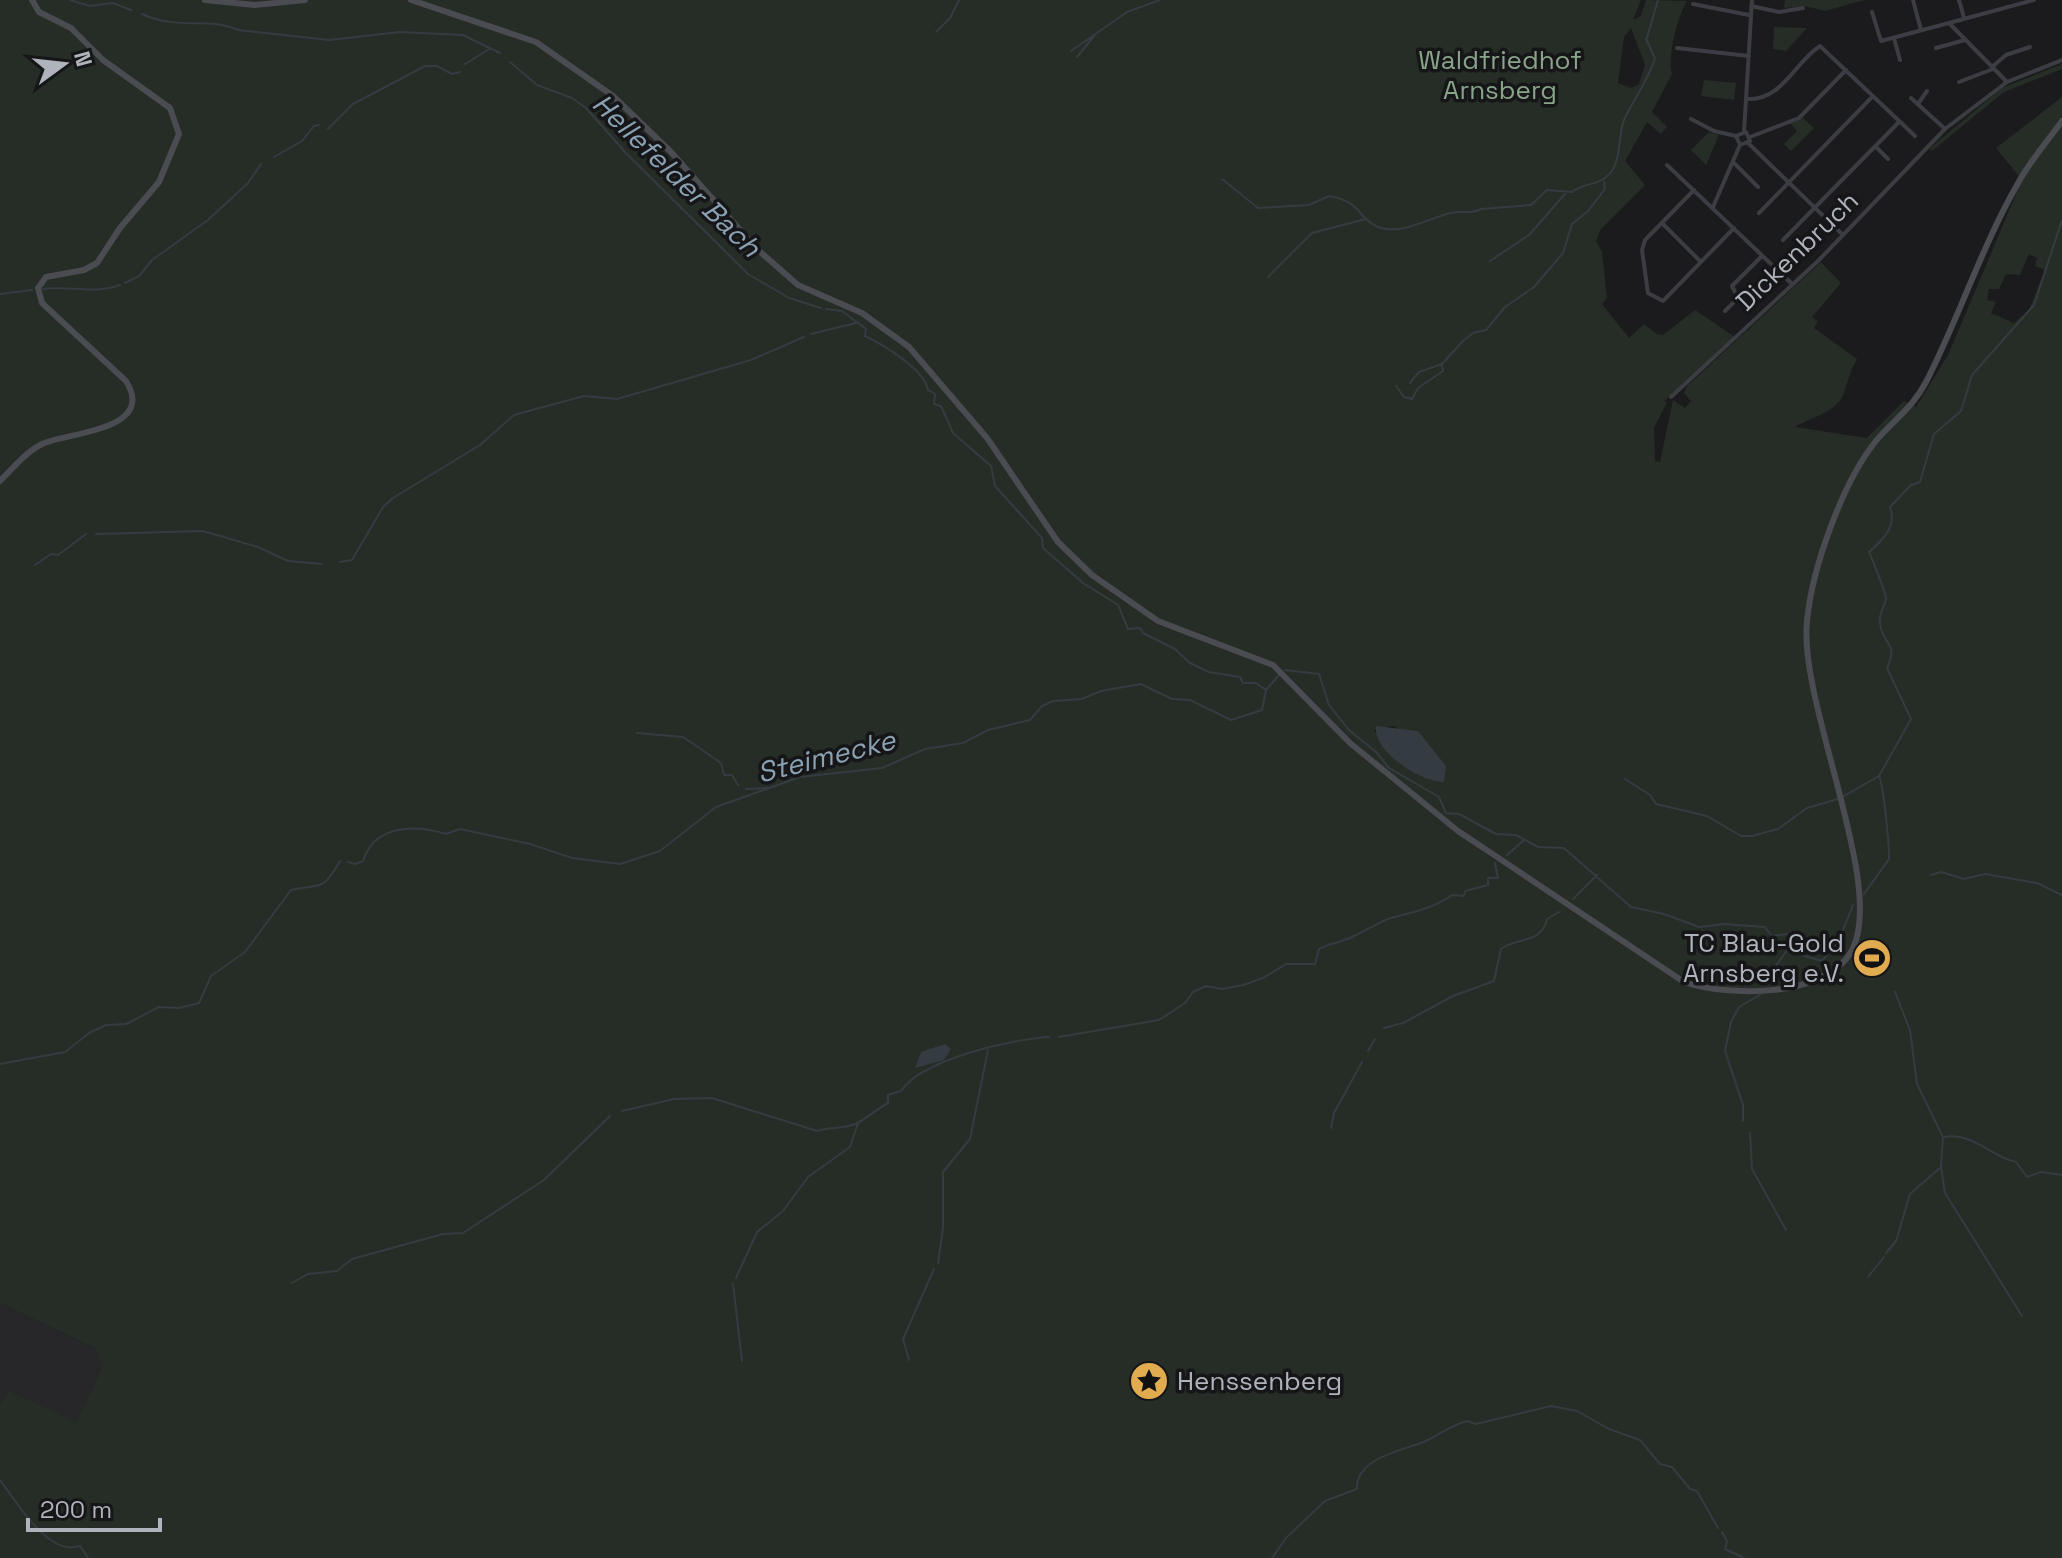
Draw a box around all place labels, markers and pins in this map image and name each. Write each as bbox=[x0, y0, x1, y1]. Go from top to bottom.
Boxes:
place label: TC Blau-Gold Arnsberg e.V. bbox=[1683, 926, 1844, 990]
sports icon: TC Blau-Gold Arnsberg e.V. bbox=[1851, 937, 1893, 979]
place icon: Henssenberg bbox=[1128, 1360, 1170, 1402]
place label: Henssenberg bbox=[1177, 1364, 1342, 1398]

